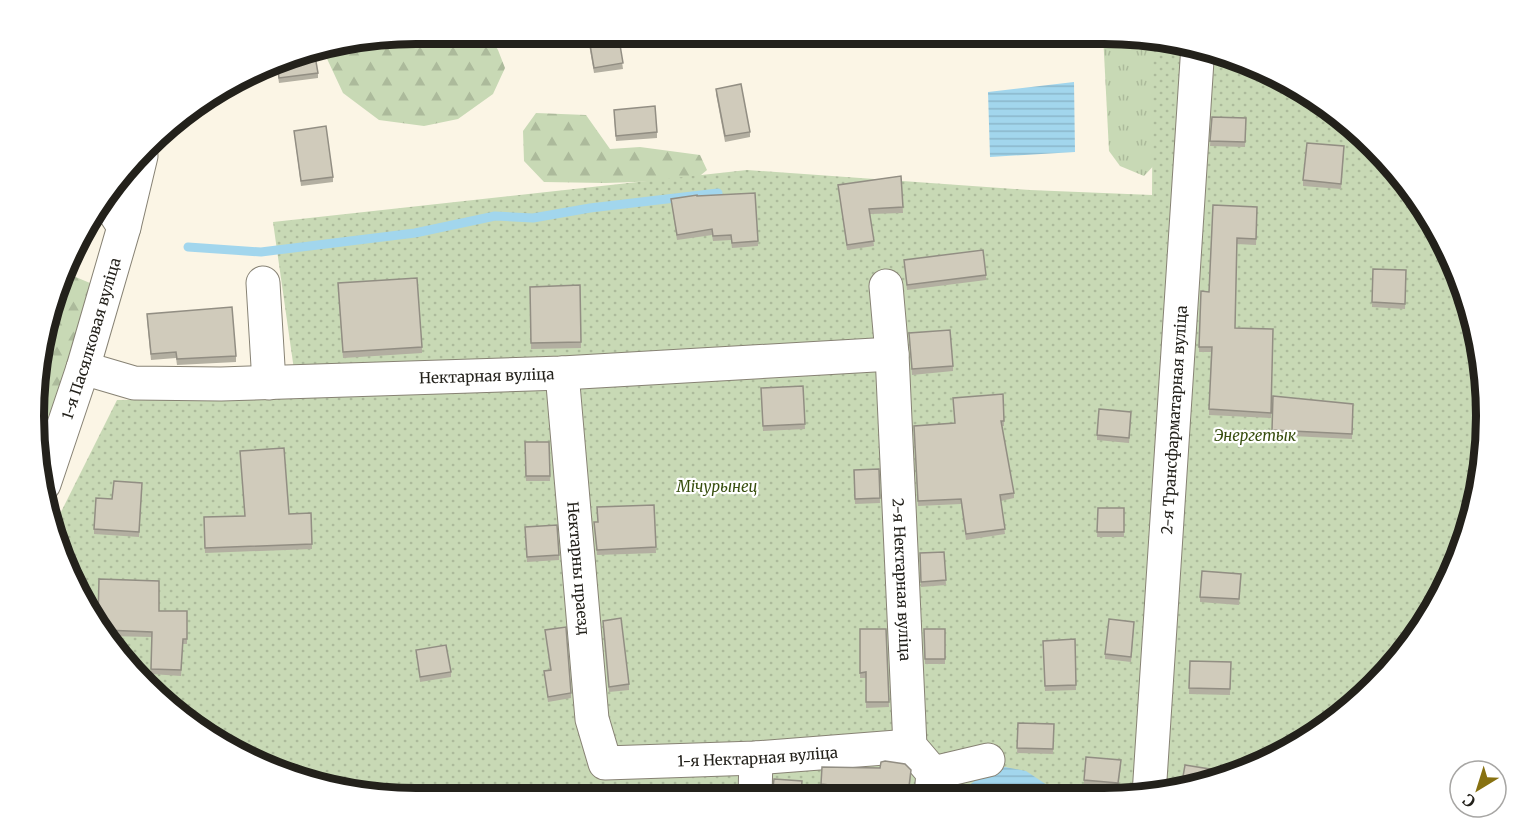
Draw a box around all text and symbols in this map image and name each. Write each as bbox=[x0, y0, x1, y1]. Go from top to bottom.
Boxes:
street label: 1-я Пасялковая вуліца bbox=[57, 255, 124, 422]
street label: 2-я Трансфарматарная вуліца bbox=[1157, 305, 1190, 535]
street label: Нектарная вуліца bbox=[419, 364, 555, 387]
park label: Энергетык bbox=[1214, 426, 1297, 445]
park label: Мічурынец bbox=[676, 477, 758, 496]
street label: 2-я Нектарная вуліца bbox=[889, 498, 916, 661]
street label: Нектарны праезд bbox=[564, 501, 594, 636]
street label: 1-я Нектарная вуліца bbox=[677, 742, 839, 770]
north arrow bbox=[1448, 759, 1508, 819]
text: С bbox=[1458, 790, 1479, 812]

